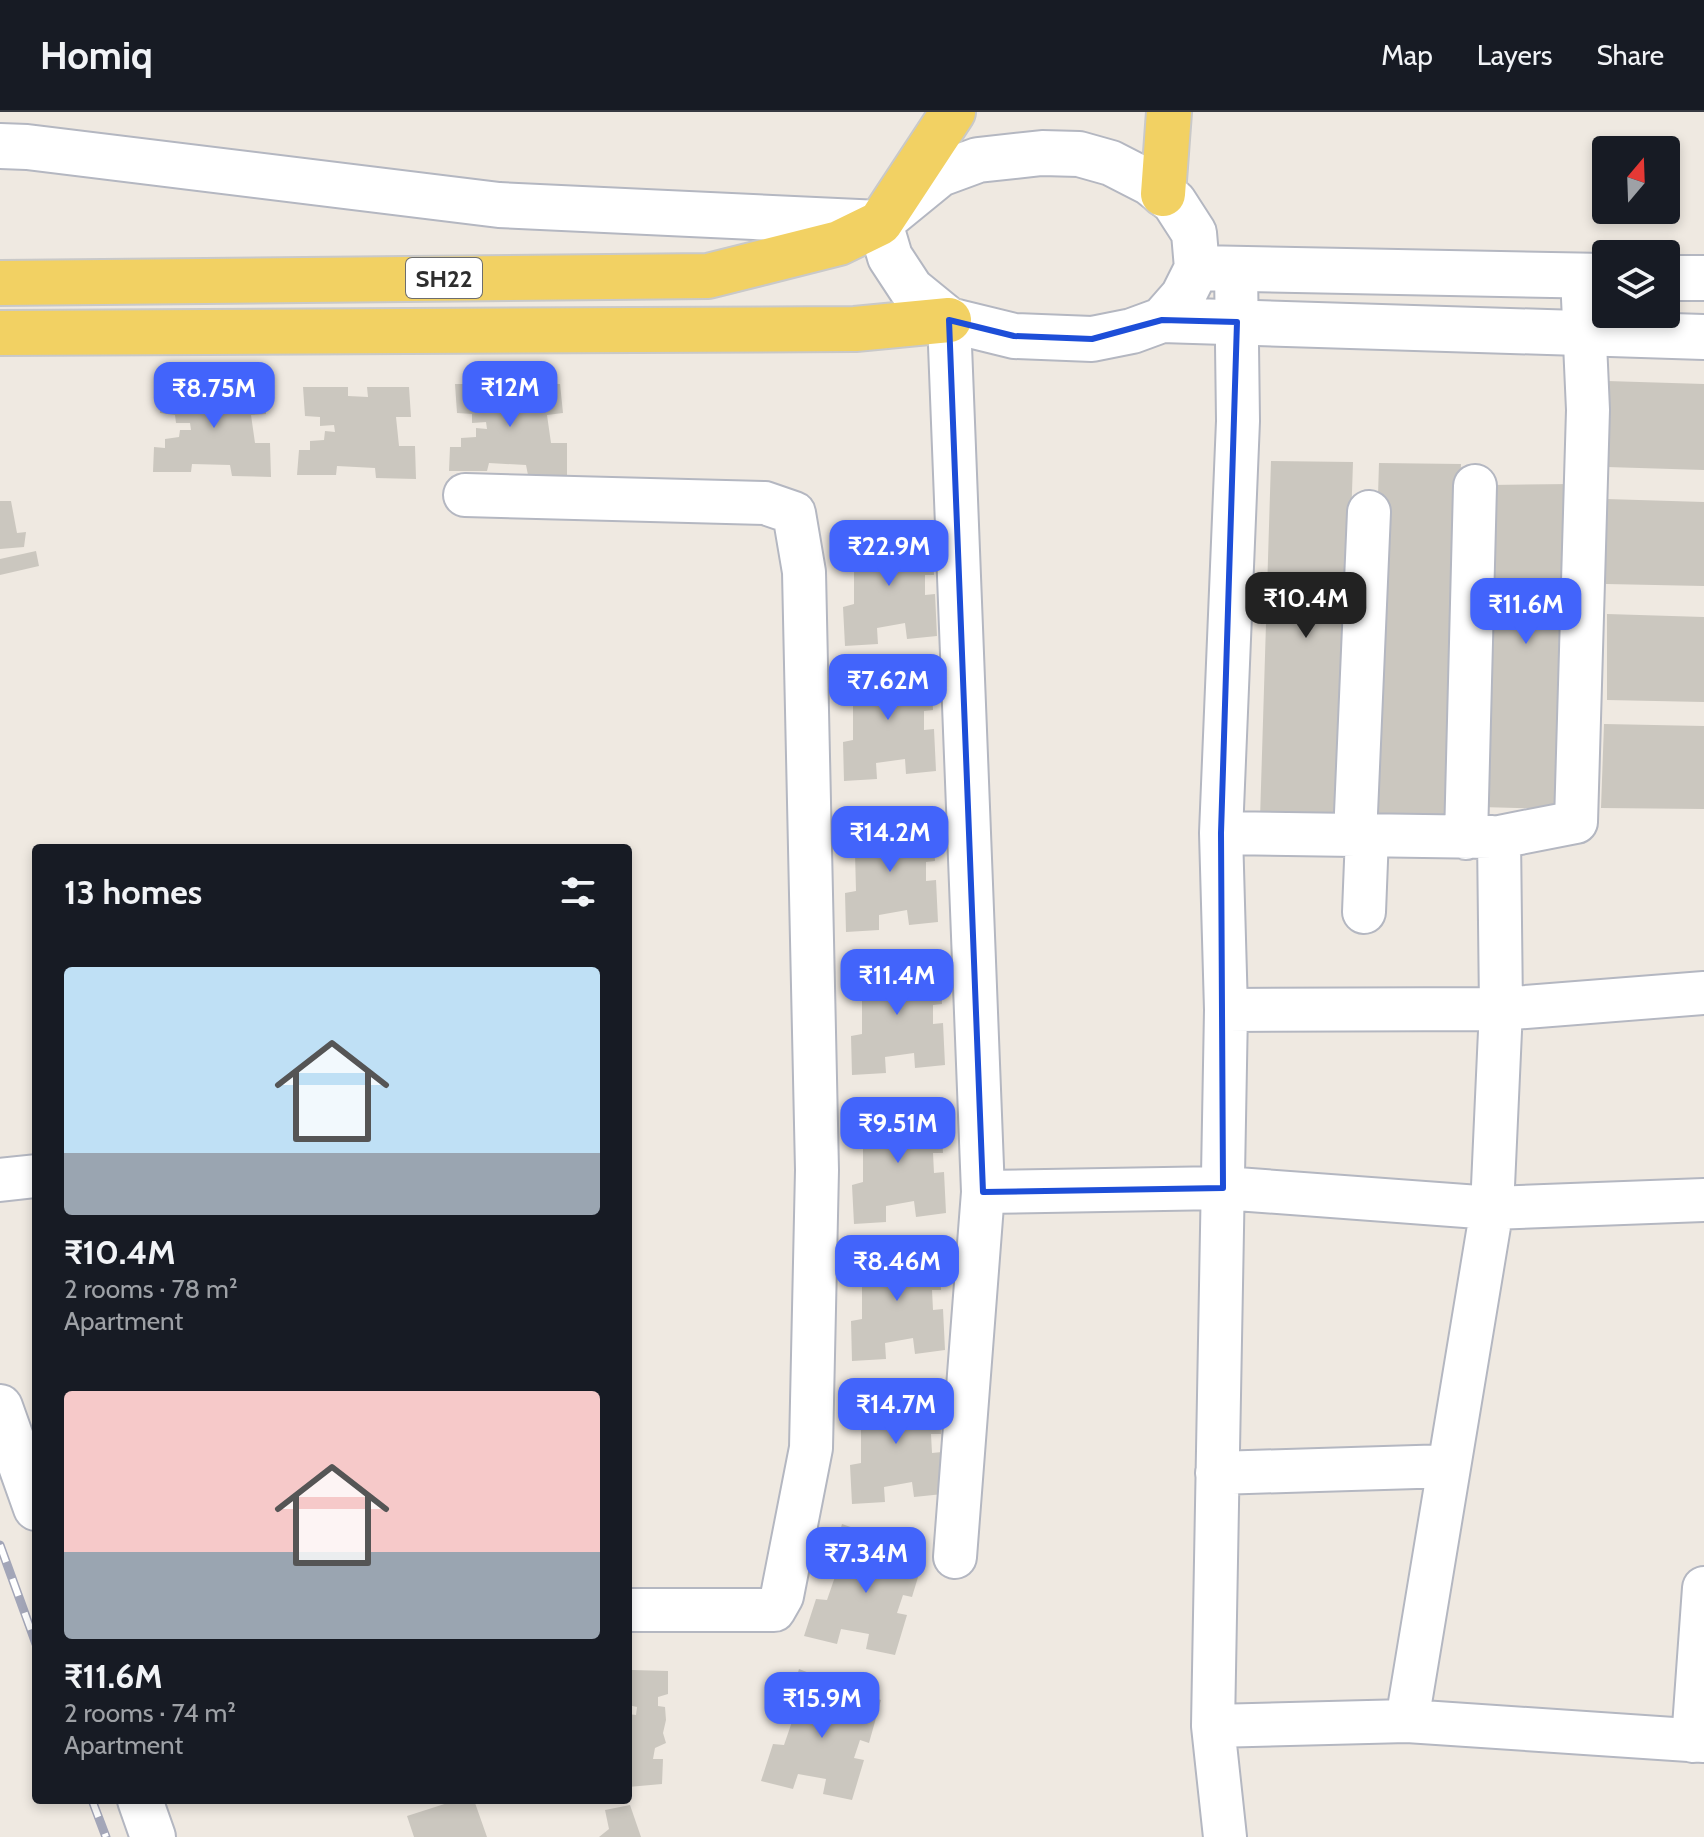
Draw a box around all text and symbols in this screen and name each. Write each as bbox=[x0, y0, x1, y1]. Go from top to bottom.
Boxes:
text: Homiq bbox=[40, 32, 153, 79]
text: Map bbox=[1381, 38, 1433, 72]
text: Layers bbox=[1477, 38, 1552, 72]
text: Share bbox=[1596, 38, 1664, 72]
north arrow bbox=[1592, 136, 1680, 224]
map controls bbox=[1592, 136, 1680, 328]
button: layers bbox=[1592, 240, 1680, 328]
road number: SH22 bbox=[406, 258, 482, 298]
pin: ₹12M bbox=[463, 361, 557, 429]
pin: ₹8.75M bbox=[149, 362, 279, 430]
text: ₹12M bbox=[480, 371, 540, 403]
text: ₹8.75M bbox=[172, 372, 256, 404]
pin: ₹22.9M bbox=[824, 520, 954, 588]
text: ₹22.9M bbox=[847, 530, 931, 562]
pin: ₹10.4M bbox=[1241, 572, 1371, 640]
pin: ₹11.6M bbox=[1461, 578, 1591, 646]
text: ₹10.4M bbox=[1263, 582, 1349, 614]
text: ₹11.6M bbox=[1488, 588, 1564, 620]
pin: ₹7.62M bbox=[823, 654, 953, 722]
text: ₹7.62M bbox=[847, 664, 929, 696]
pin: ₹14.2M bbox=[825, 806, 955, 874]
text: ₹14.2M bbox=[849, 816, 931, 848]
icon: filters bbox=[556, 870, 600, 914]
text: 13 homes bbox=[64, 871, 202, 913]
pin: ₹11.4M bbox=[832, 949, 962, 1017]
text: ₹11.4M bbox=[859, 959, 935, 991]
icon: home bbox=[260, 1019, 404, 1163]
pin: ₹9.51M bbox=[833, 1097, 963, 1165]
text: ₹9.51M bbox=[858, 1107, 938, 1139]
text: ₹10.4M bbox=[64, 1231, 176, 1273]
pin: ₹8.46M bbox=[832, 1235, 962, 1303]
text: ₹8.46M bbox=[853, 1245, 941, 1277]
text: 2 rooms · 78 m² bbox=[64, 1273, 238, 1305]
text: Apartment bbox=[64, 1305, 183, 1337]
pin: ₹14.7M bbox=[831, 1378, 961, 1446]
text: ₹14.7M bbox=[856, 1388, 936, 1420]
icon: home bbox=[260, 1443, 404, 1587]
pin: ₹7.34M bbox=[801, 1527, 931, 1595]
text: ₹7.34M bbox=[824, 1537, 908, 1569]
text: ₹11.6M bbox=[64, 1655, 163, 1697]
pin: ₹15.9M bbox=[757, 1672, 887, 1740]
text: ₹15.9M bbox=[782, 1682, 862, 1714]
text: 2 rooms · 74 m² bbox=[64, 1697, 236, 1729]
text: Apartment bbox=[64, 1729, 183, 1761]

